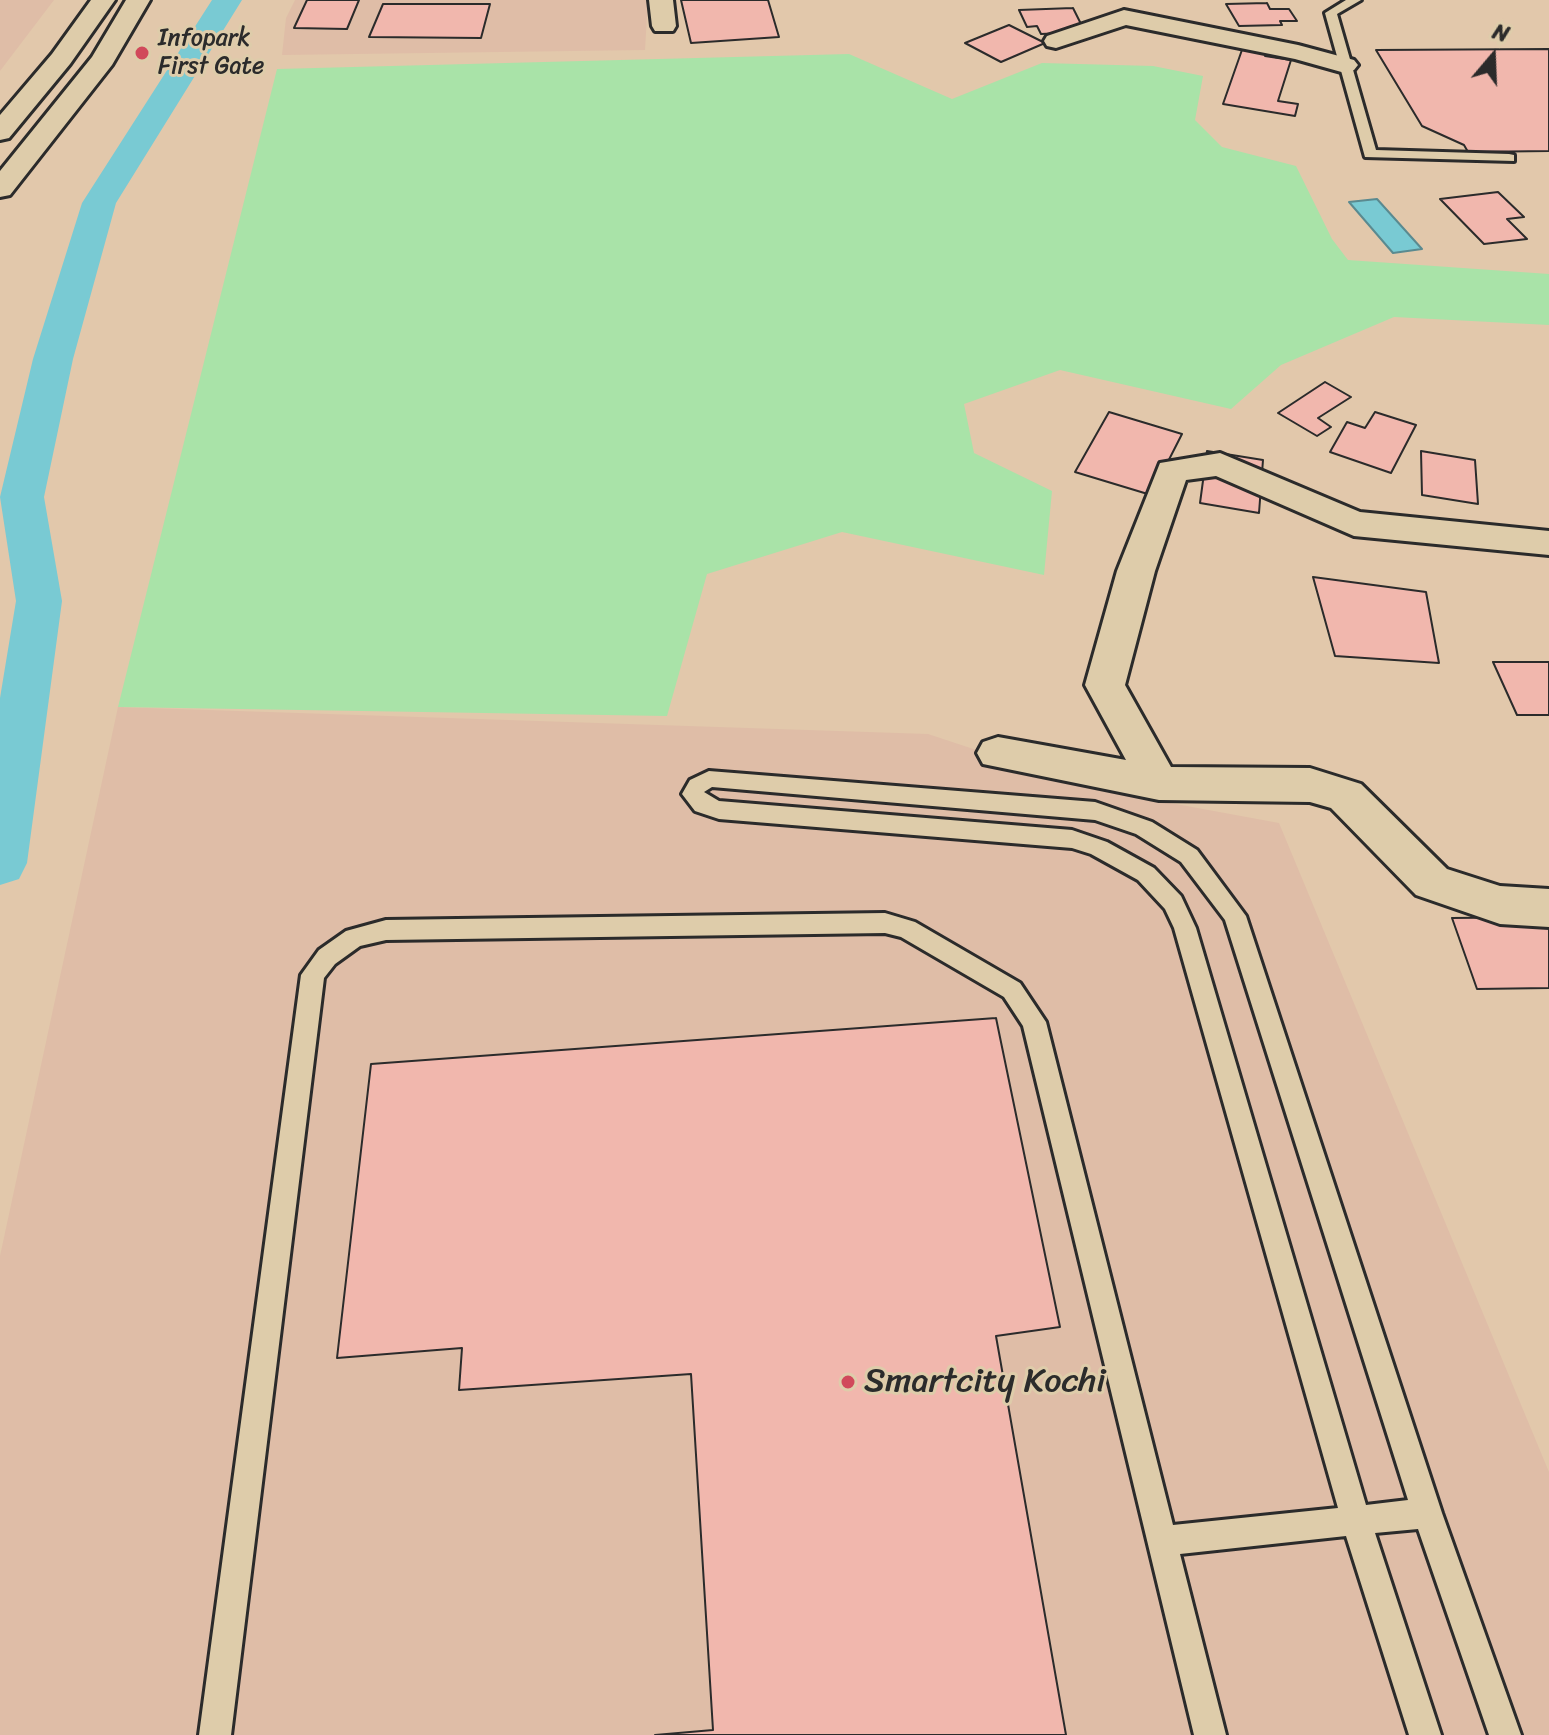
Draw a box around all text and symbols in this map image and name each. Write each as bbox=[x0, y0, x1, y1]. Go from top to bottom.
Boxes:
text: N bbox=[1487, 12, 1515, 54]
north arrow bbox=[1453, 16, 1533, 96]
place label: Infopark First Gate bbox=[158, 25, 264, 81]
marker: Infopark First Gate bbox=[133, 44, 151, 62]
place label: Smartcity Kochi bbox=[864, 1362, 1106, 1402]
marker: Smartcity Kochi bbox=[839, 1373, 857, 1391]

